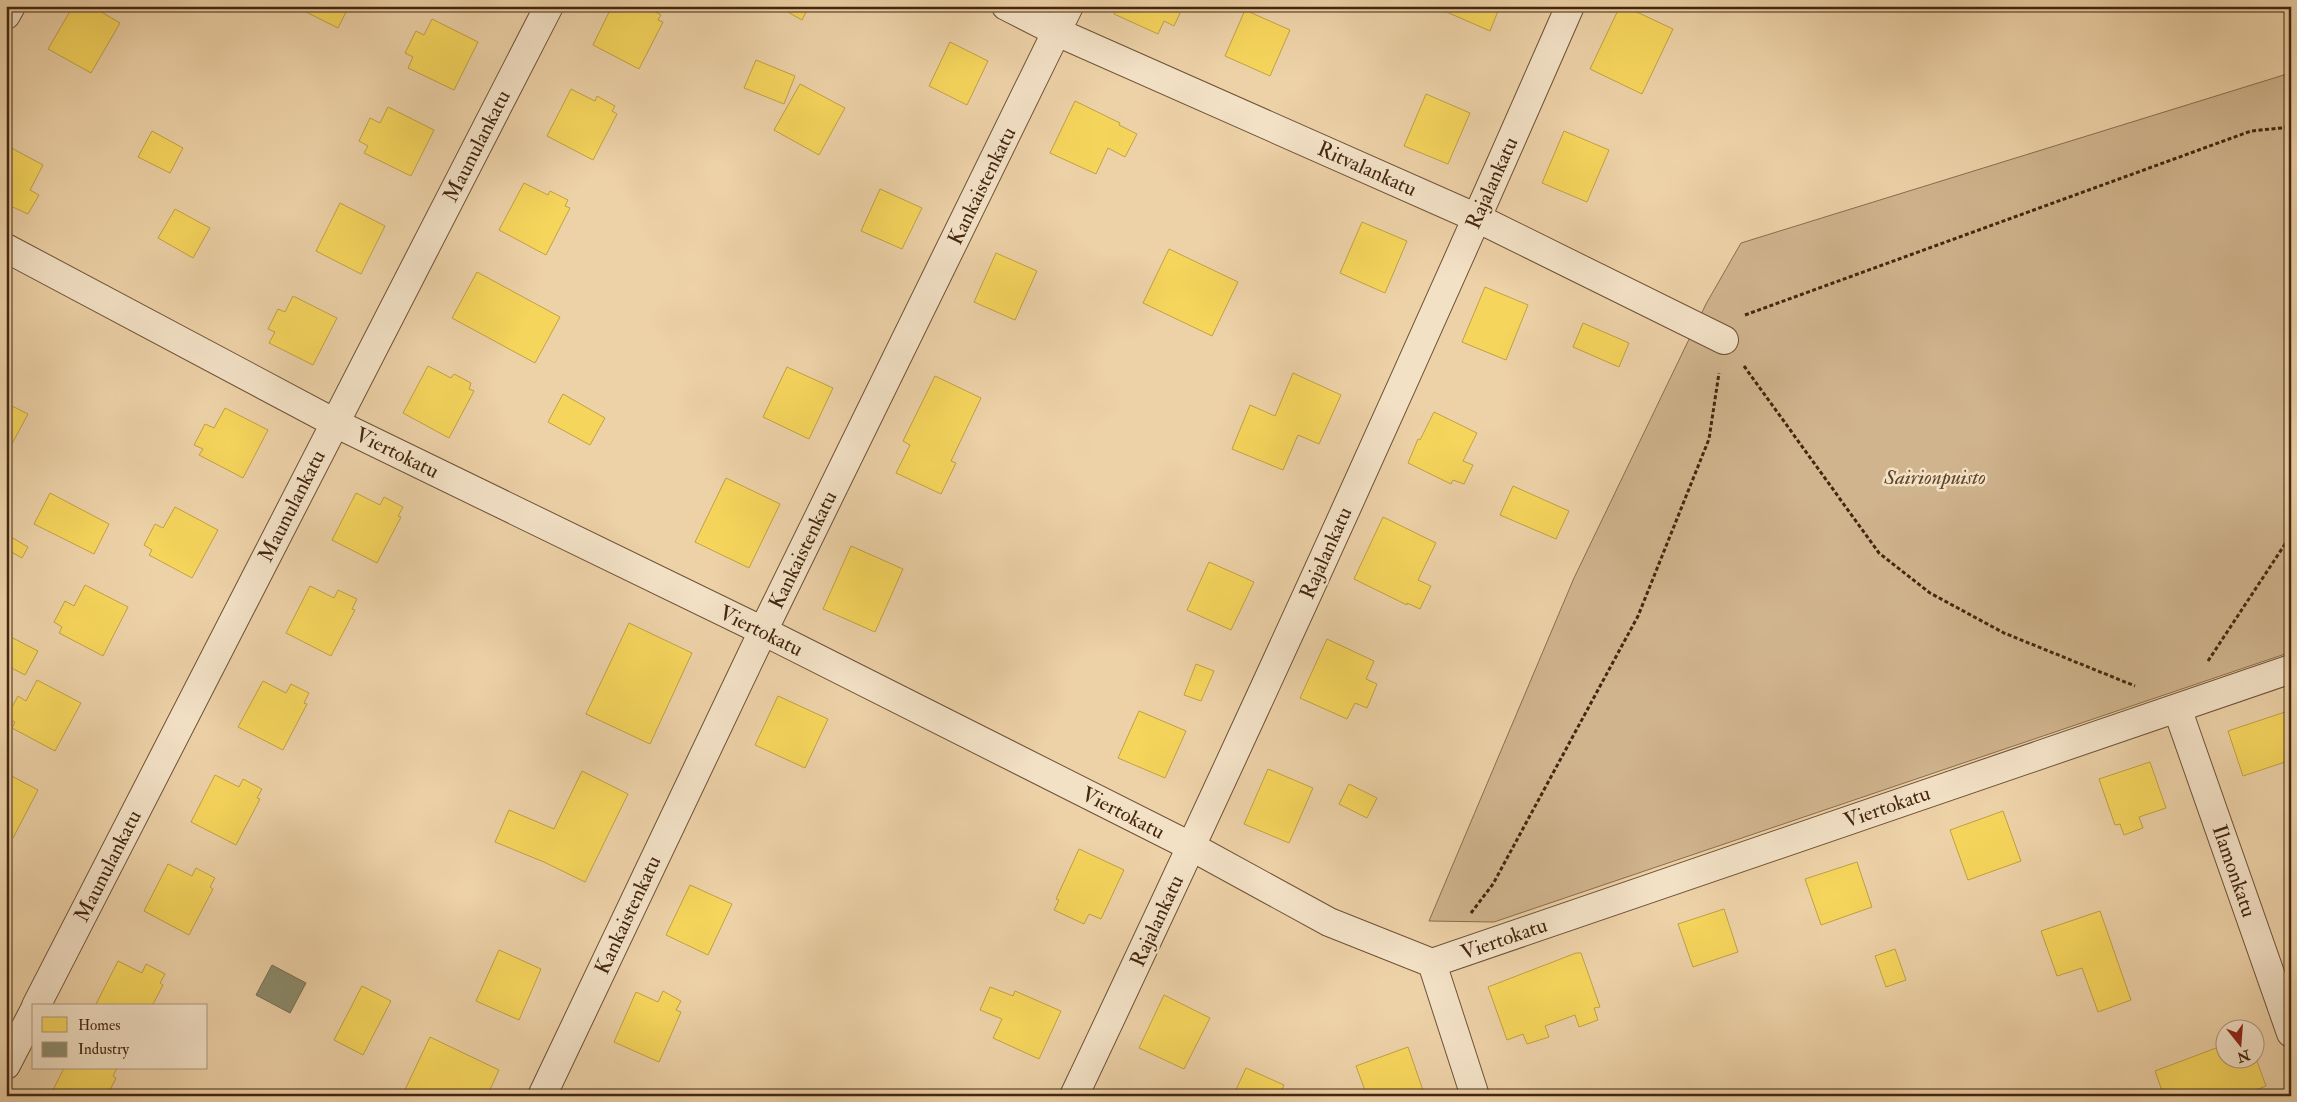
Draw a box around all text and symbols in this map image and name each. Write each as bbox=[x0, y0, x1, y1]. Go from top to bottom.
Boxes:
street label: Maunulankatu bbox=[437, 85, 517, 207]
street label: Kankaistenkatu bbox=[942, 122, 1022, 249]
street label: Rajalankatu bbox=[1460, 133, 1524, 233]
street label: Ritvalankatu bbox=[1313, 135, 1421, 203]
street label: Viertokatu bbox=[351, 421, 443, 485]
street label: Maunulankatu bbox=[252, 445, 332, 567]
park label: Sairionpuisto bbox=[1883, 464, 1986, 491]
street label: Kankaistenkatu bbox=[763, 486, 843, 613]
street label: Rajalankatu bbox=[1294, 503, 1358, 603]
street label: Viertokatu bbox=[715, 599, 807, 663]
street label: Viertokatu bbox=[1840, 780, 1934, 834]
street label: Viertokatu bbox=[1077, 781, 1169, 845]
street label: Maunulankatu bbox=[68, 805, 148, 927]
street label: Ilamonkatu bbox=[2206, 821, 2262, 921]
street label: Kankaistenkatu bbox=[589, 851, 667, 979]
street label: Rajalankatu bbox=[1124, 871, 1190, 971]
street label: Viertokatu bbox=[1457, 912, 1551, 966]
legend bbox=[32, 1004, 208, 1070]
text: Homes bbox=[78, 1016, 120, 1035]
north arrow bbox=[2214, 1020, 2264, 1070]
text: Industry bbox=[78, 1040, 129, 1059]
text: N bbox=[2235, 1046, 2253, 1066]

